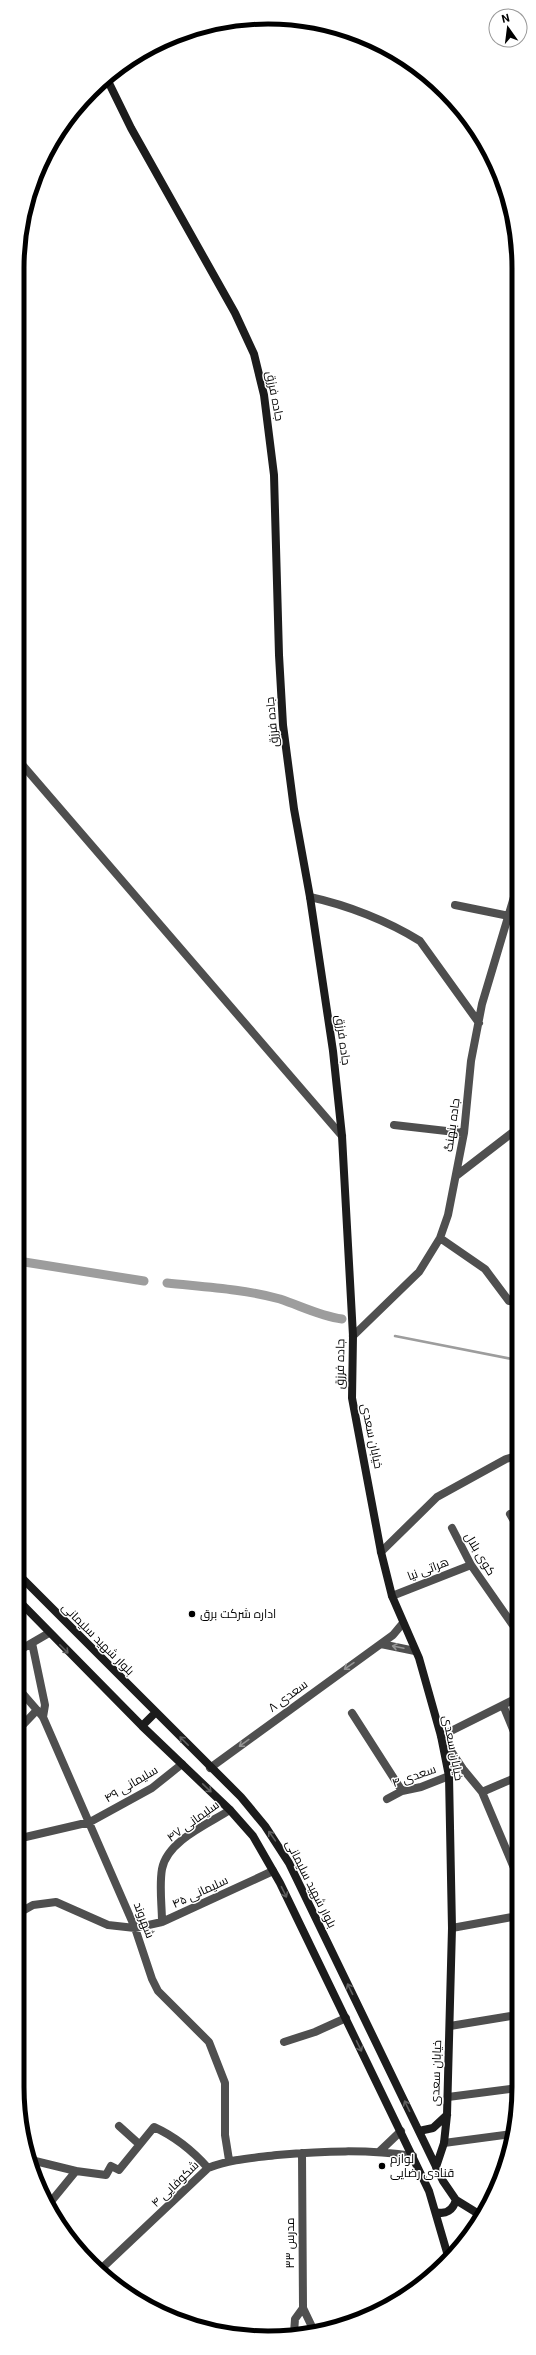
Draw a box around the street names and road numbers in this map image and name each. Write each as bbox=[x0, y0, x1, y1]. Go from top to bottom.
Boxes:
street label: جاده فرزق bbox=[263, 370, 287, 422]
street label: جاده فرزق bbox=[263, 696, 281, 748]
street label: جاده فرزق bbox=[333, 1014, 353, 1066]
street label: جاده بنهنگ bbox=[441, 1097, 463, 1153]
street label: جاده فرزق bbox=[333, 1339, 347, 1389]
street label: خیابان سعدی bbox=[358, 1402, 386, 1470]
street label: کوی بلال bbox=[462, 1530, 498, 1578]
street label: هراتی نیا bbox=[405, 1555, 451, 1583]
street label: بلوار شهید سلیمانی bbox=[59, 1600, 137, 1678]
street label: سعدی ۸ bbox=[266, 1677, 310, 1715]
street label: خیابان سعدی bbox=[440, 1714, 466, 1782]
street label: سعدی ۴ bbox=[390, 1762, 438, 1790]
street label: سلیمانی ۴۹ bbox=[102, 1763, 160, 1805]
street label: سلیمانی ۴۷ bbox=[164, 1797, 222, 1845]
street label: بلوار شهید سلیمانی bbox=[283, 1838, 339, 1930]
street label: سلیمانی ۴۵ bbox=[170, 1873, 230, 1911]
street label: شهروند bbox=[131, 1900, 157, 1940]
street label: خیابان سعدی bbox=[428, 2040, 444, 2106]
street label: شکوفایی ۴ bbox=[148, 2158, 202, 2210]
street label: مدرس ۳۳ bbox=[283, 2217, 297, 2269]

